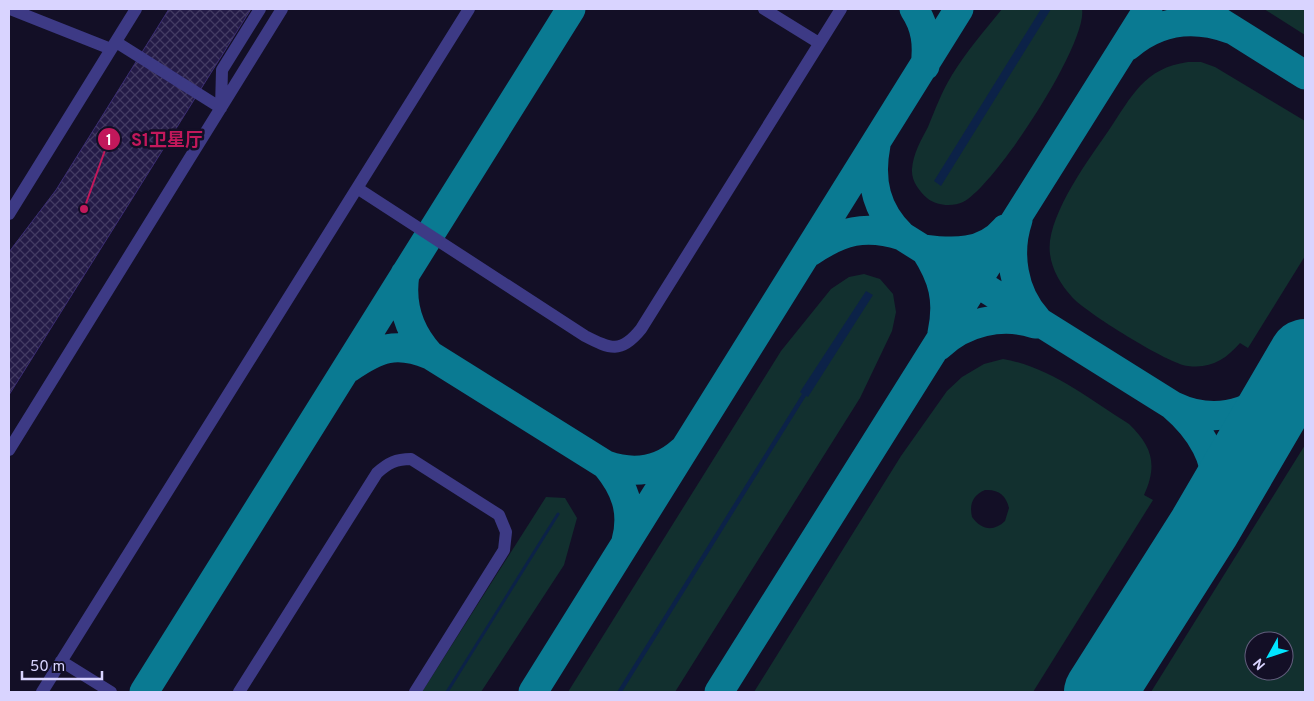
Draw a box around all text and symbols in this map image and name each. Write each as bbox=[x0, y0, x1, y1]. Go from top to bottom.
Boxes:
callout: S1卫星厅 bbox=[96, 123, 213, 156]
text: S1卫星厅 bbox=[131, 130, 203, 153]
text: 1 bbox=[106, 132, 112, 151]
north arrow bbox=[1244, 631, 1294, 681]
scale bar bbox=[22, 648, 102, 680]
text: N bbox=[1250, 654, 1270, 673]
text: 50 m bbox=[30, 658, 65, 677]

